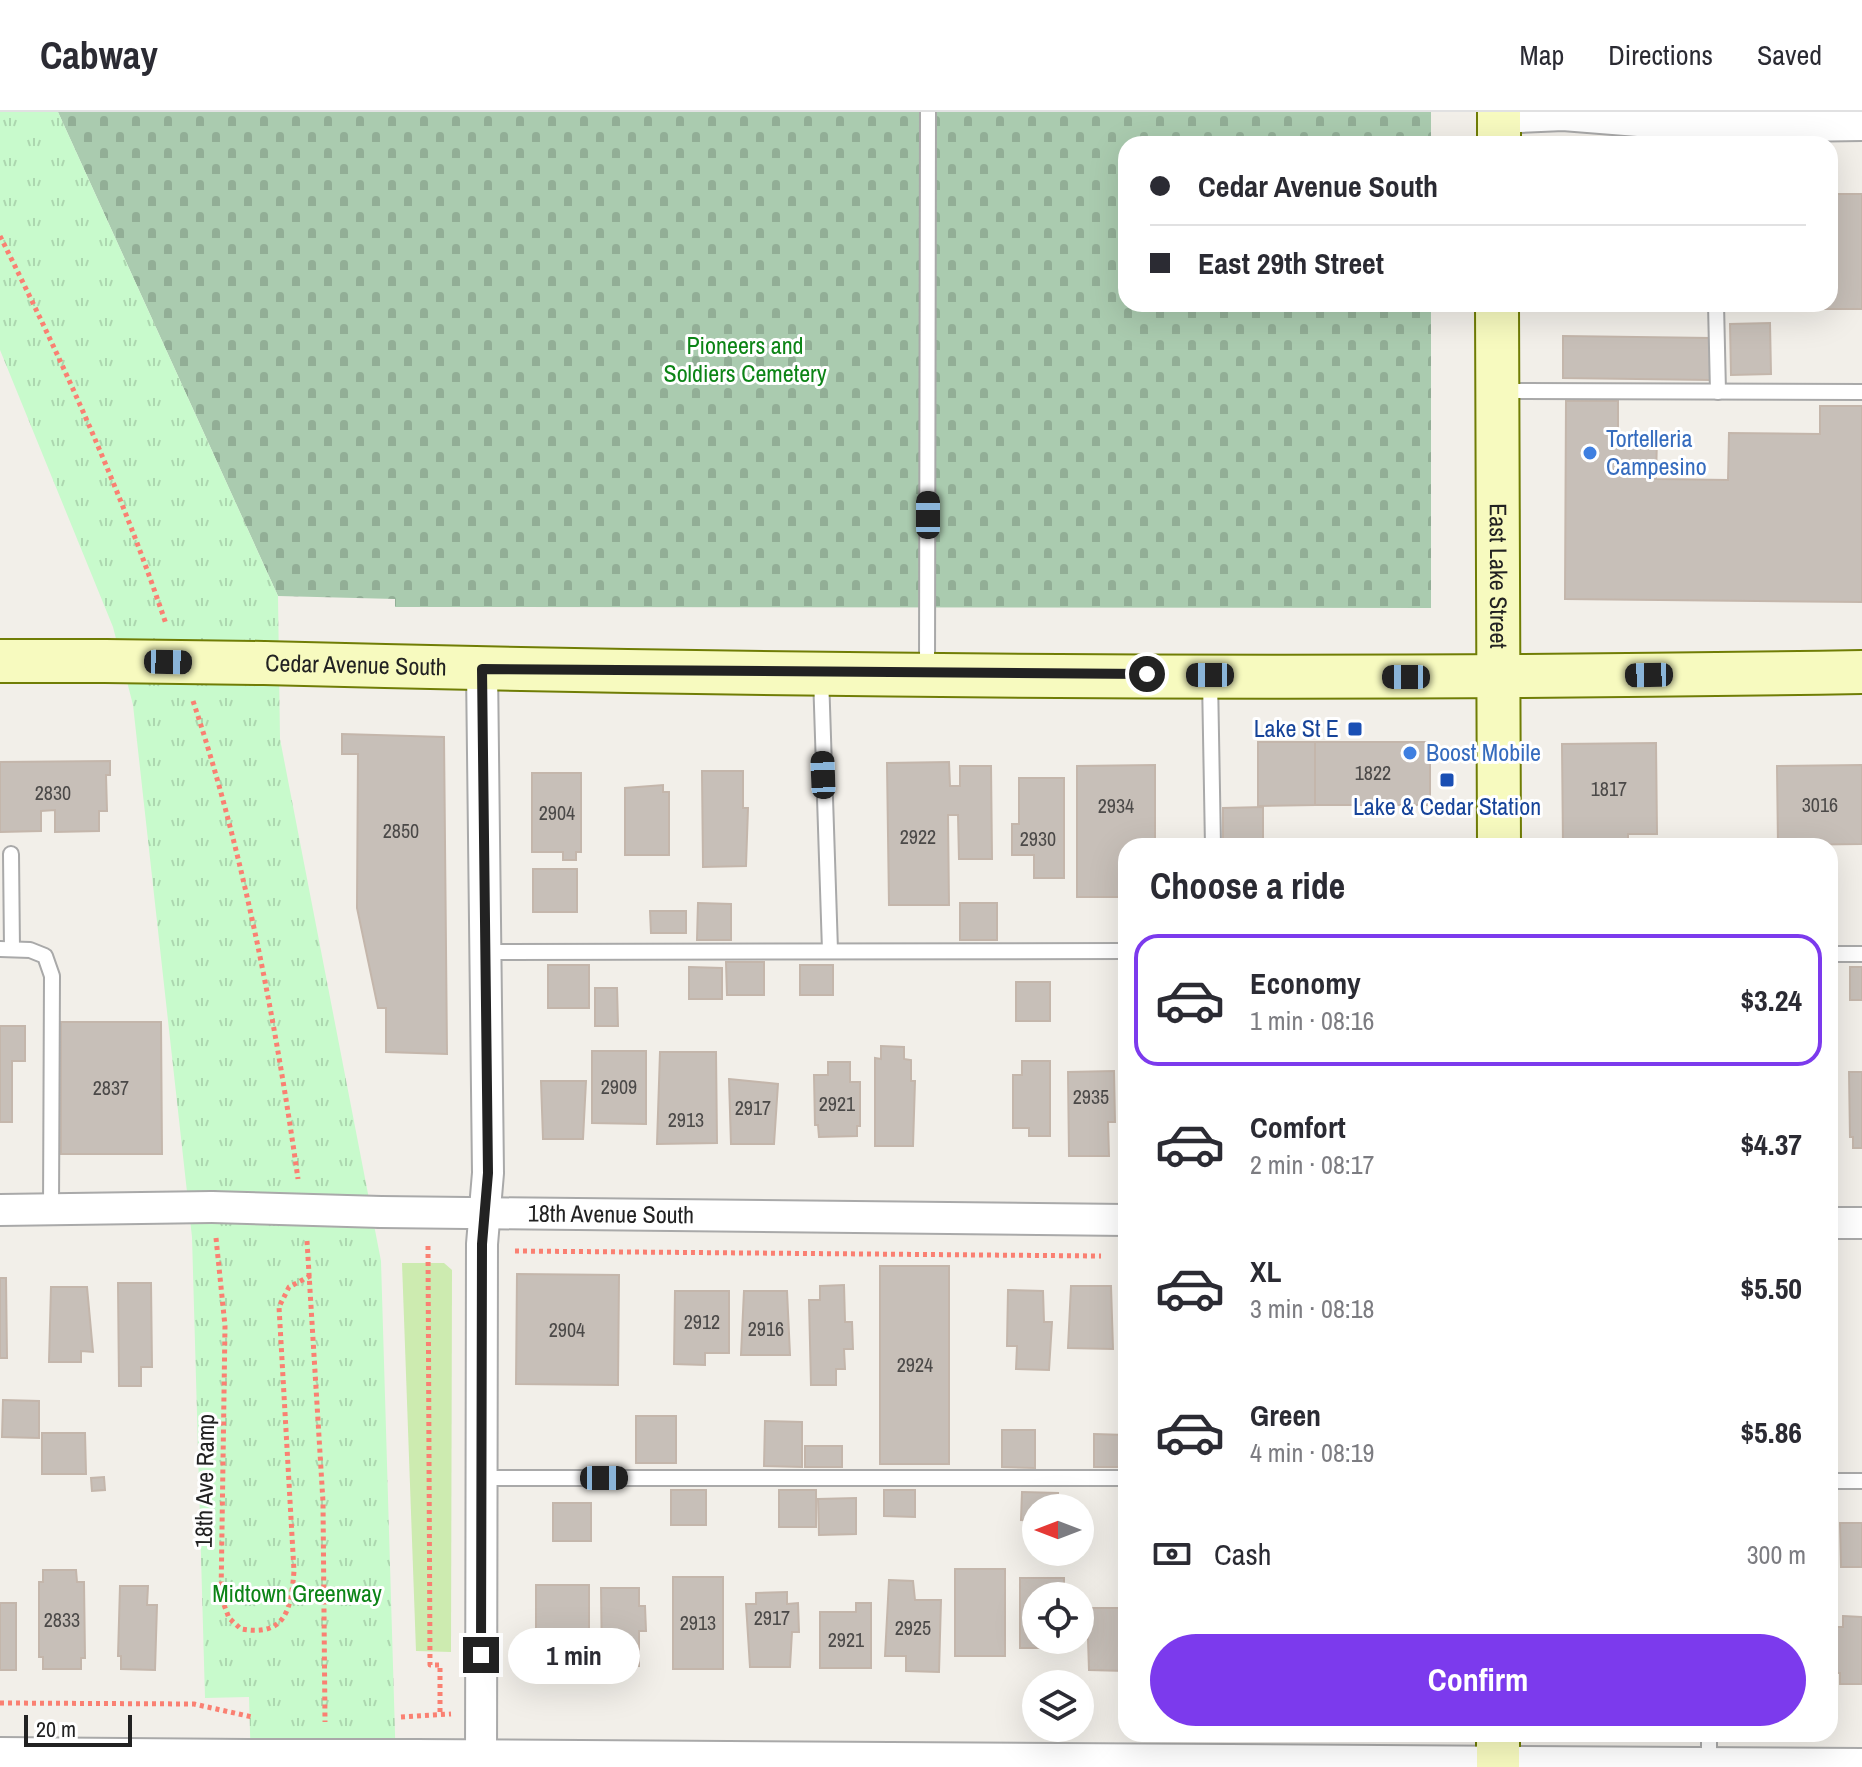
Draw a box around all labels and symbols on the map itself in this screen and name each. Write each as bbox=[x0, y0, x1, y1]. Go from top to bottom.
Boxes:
park label: Pioneers and Soldiers Cemetery bbox=[664, 329, 827, 389]
place label: Tortelleria Campesino bbox=[1606, 422, 1707, 482]
marker: Tortelleria Campesino bbox=[1581, 444, 1599, 462]
car bbox=[916, 491, 940, 539]
street label: East Lake Street bbox=[1483, 503, 1515, 649]
street label: Cedar Avenue South bbox=[265, 646, 447, 682]
car bbox=[144, 650, 192, 674]
route start bbox=[1129, 656, 1165, 692]
car bbox=[1186, 663, 1234, 687]
car bbox=[1625, 663, 1673, 687]
car bbox=[1382, 665, 1430, 689]
place label: Lake St E bbox=[1254, 712, 1339, 744]
marker: Lake St E bbox=[1346, 720, 1364, 738]
place label: Boost Mobile bbox=[1426, 736, 1541, 768]
marker: Boost Mobile bbox=[1401, 744, 1419, 762]
car bbox=[810, 751, 836, 799]
house number: 1822 bbox=[1355, 759, 1391, 786]
marker: Lake & Cedar Station bbox=[1438, 771, 1456, 789]
house number: 1817 bbox=[1591, 775, 1627, 802]
house number: 2830 bbox=[35, 779, 71, 806]
place label: Lake & Cedar Station bbox=[1353, 790, 1541, 822]
house number: 3016 bbox=[1802, 791, 1838, 818]
house number: 2934 bbox=[1098, 792, 1134, 819]
house number: 2904 bbox=[539, 799, 575, 826]
house number: 2850 bbox=[383, 817, 419, 844]
house number: 2922 bbox=[900, 823, 936, 850]
house number: 2930 bbox=[1020, 825, 1056, 852]
house number: 2909 bbox=[601, 1073, 637, 1100]
house number: 2837 bbox=[93, 1074, 129, 1101]
house number: 2935 bbox=[1073, 1083, 1109, 1110]
house number: 2921 bbox=[819, 1090, 855, 1117]
house number: 2917 bbox=[735, 1094, 771, 1121]
house number: 2913 bbox=[668, 1106, 704, 1133]
street label: 18th Avenue South bbox=[528, 1197, 694, 1230]
house number: 2912 bbox=[684, 1308, 720, 1335]
house number: 2916 bbox=[748, 1315, 784, 1342]
house number: 2904 bbox=[549, 1316, 585, 1343]
house number: 2924 bbox=[897, 1351, 933, 1378]
street label: 18th Ave Ramp bbox=[187, 1414, 221, 1548]
car bbox=[580, 1466, 628, 1490]
north arrow bbox=[1022, 1494, 1094, 1566]
park label: Midtown Greenway bbox=[212, 1577, 382, 1609]
house number: 2917 bbox=[754, 1604, 790, 1631]
house number: 2833 bbox=[44, 1606, 80, 1633]
house number: 2913 bbox=[680, 1609, 716, 1636]
house number: 2925 bbox=[895, 1614, 931, 1641]
house number: 2921 bbox=[828, 1626, 864, 1653]
callout: 1 min bbox=[509, 1627, 641, 1683]
route end bbox=[463, 1637, 499, 1673]
scale bar bbox=[24, 1711, 132, 1747]

